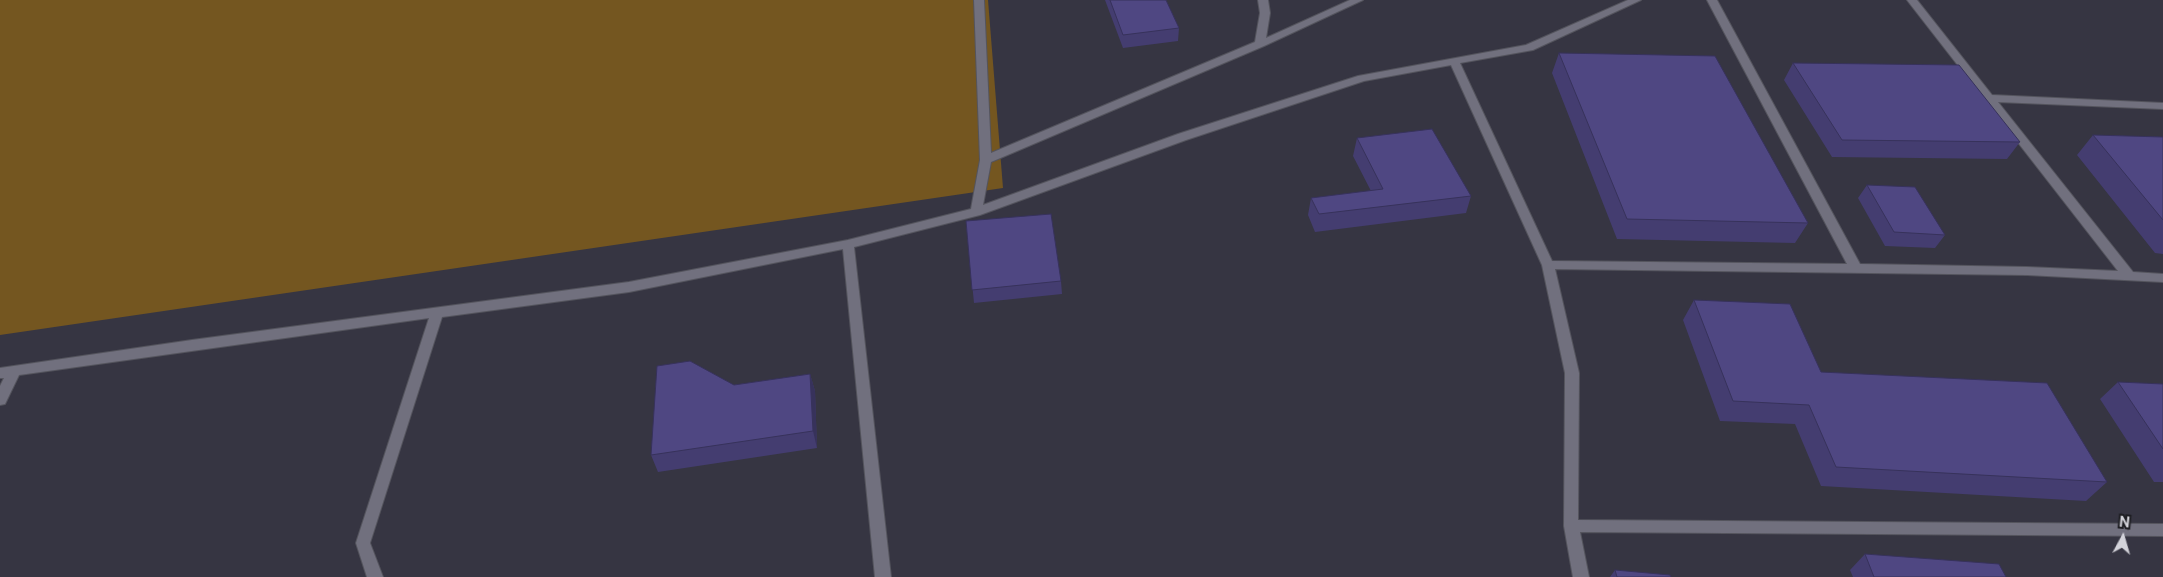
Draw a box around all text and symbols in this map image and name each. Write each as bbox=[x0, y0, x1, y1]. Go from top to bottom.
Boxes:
north arrow bbox=[2098, 512, 2148, 562]
text: N bbox=[2118, 514, 2131, 531]

